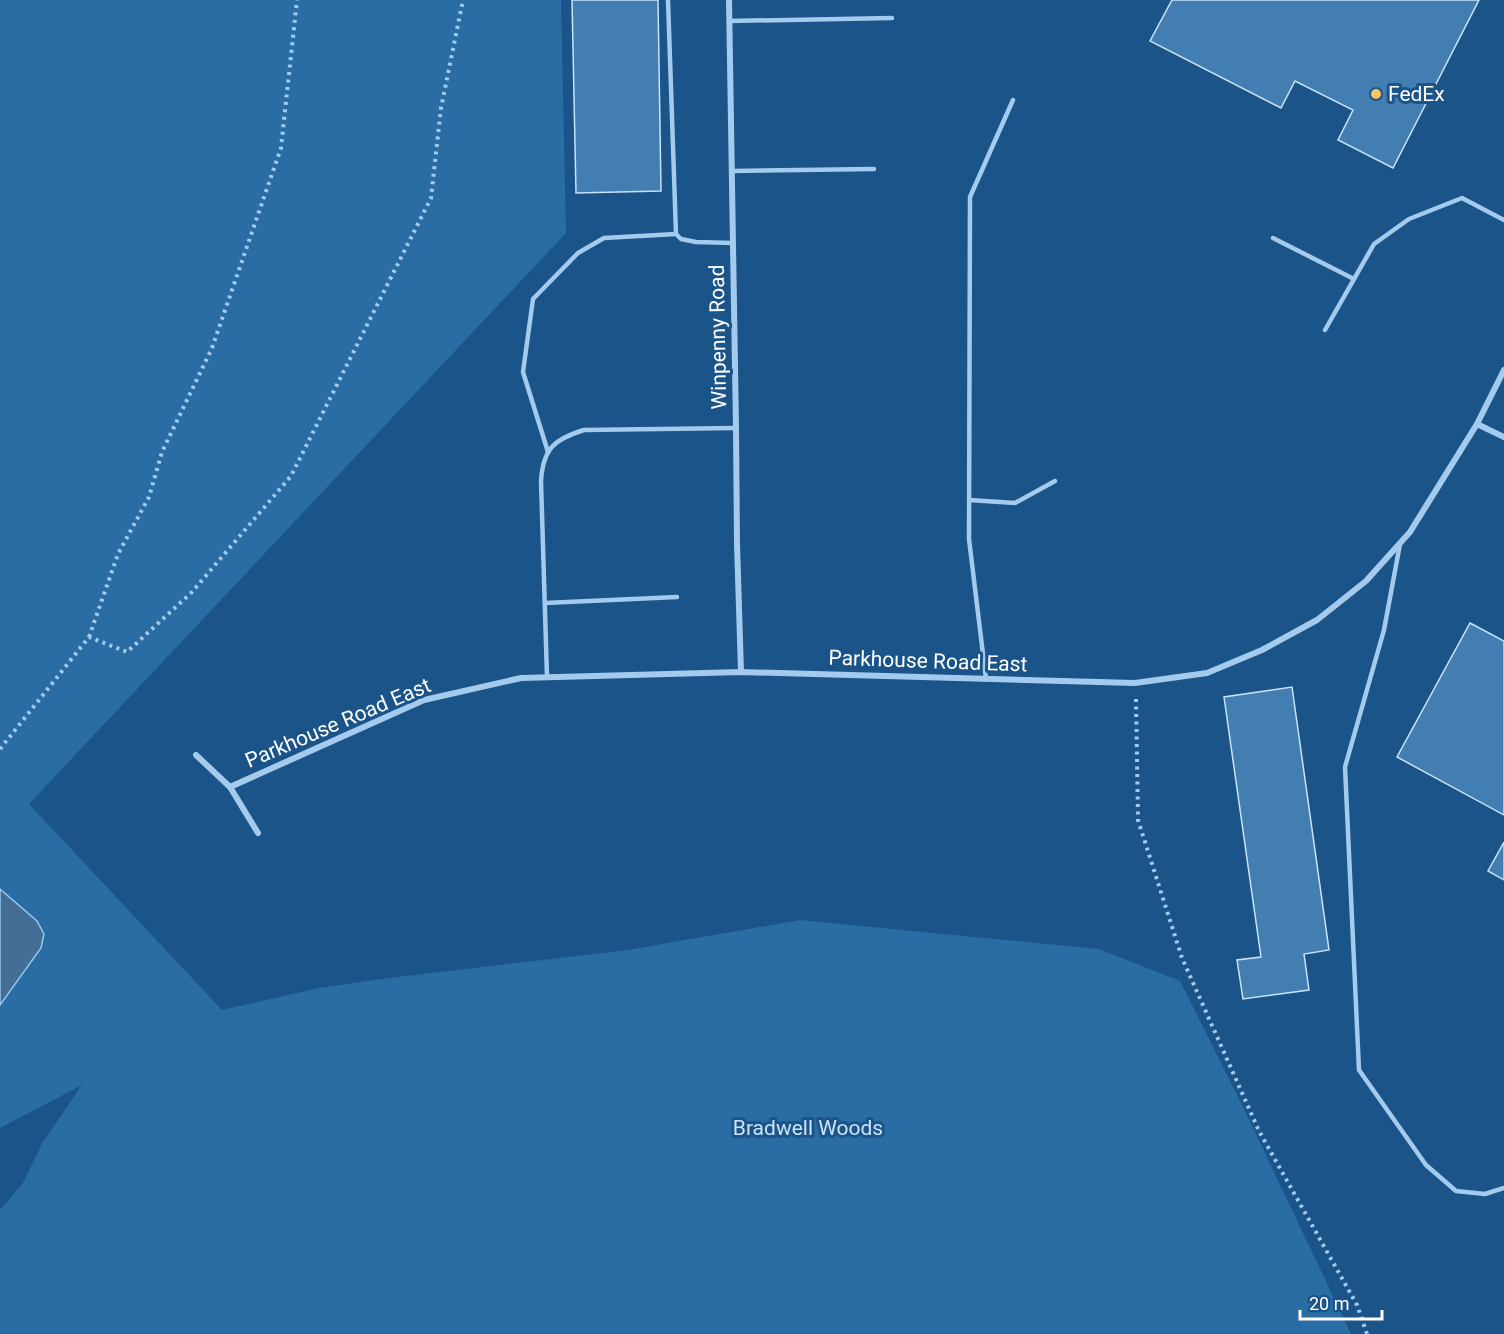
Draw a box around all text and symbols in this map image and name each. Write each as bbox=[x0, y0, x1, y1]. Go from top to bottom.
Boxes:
place label: FedEx bbox=[1388, 82, 1445, 106]
marker: FedEx bbox=[1369, 87, 1383, 101]
street label: Winpenny Road bbox=[705, 264, 731, 410]
street label: Parkhouse Road East bbox=[828, 646, 1028, 676]
street label: Parkhouse Road East bbox=[242, 673, 434, 773]
park label: Bradwell Woods bbox=[733, 1116, 883, 1140]
scale bar bbox=[1300, 1283, 1382, 1321]
text: 20 m bbox=[1309, 1293, 1349, 1314]

